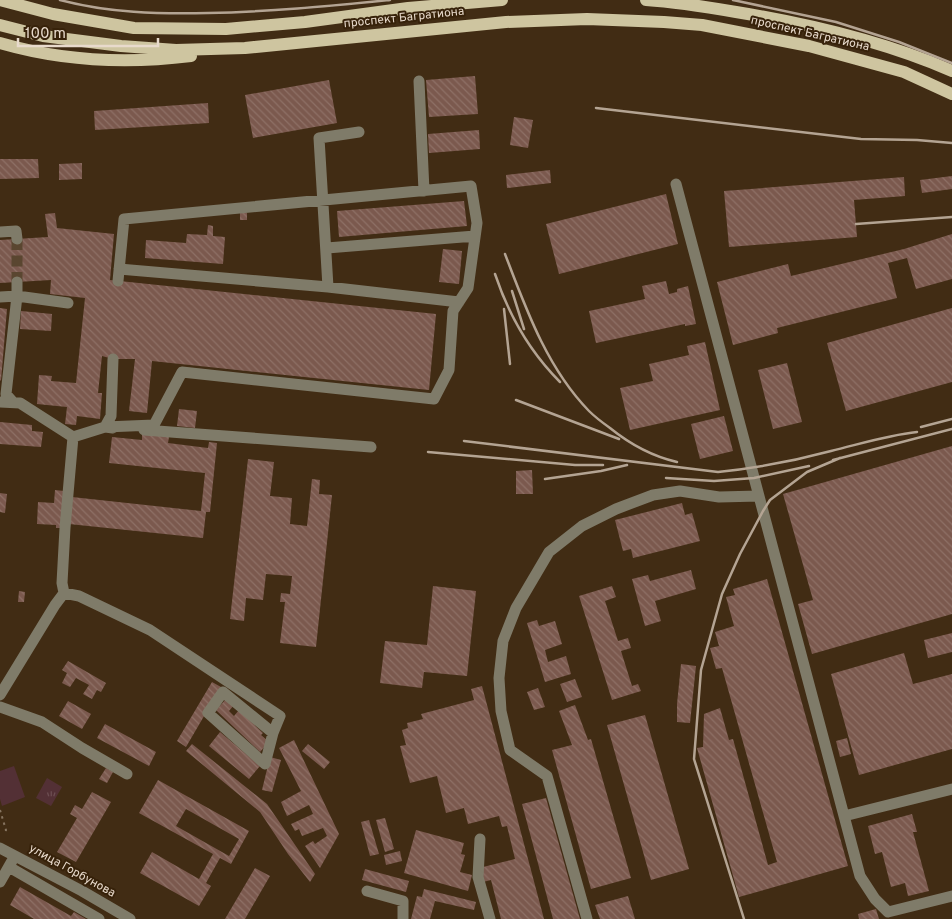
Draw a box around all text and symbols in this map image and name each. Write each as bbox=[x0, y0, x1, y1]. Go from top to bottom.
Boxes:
street label: проспект Багратиона bbox=[343, 4, 465, 32]
street label: проспект Багратиона bbox=[749, 13, 871, 55]
scale bar bbox=[18, 15, 158, 47]
text: 100 m bbox=[25, 25, 66, 44]
street label: улица Горбунова bbox=[26, 841, 118, 901]

